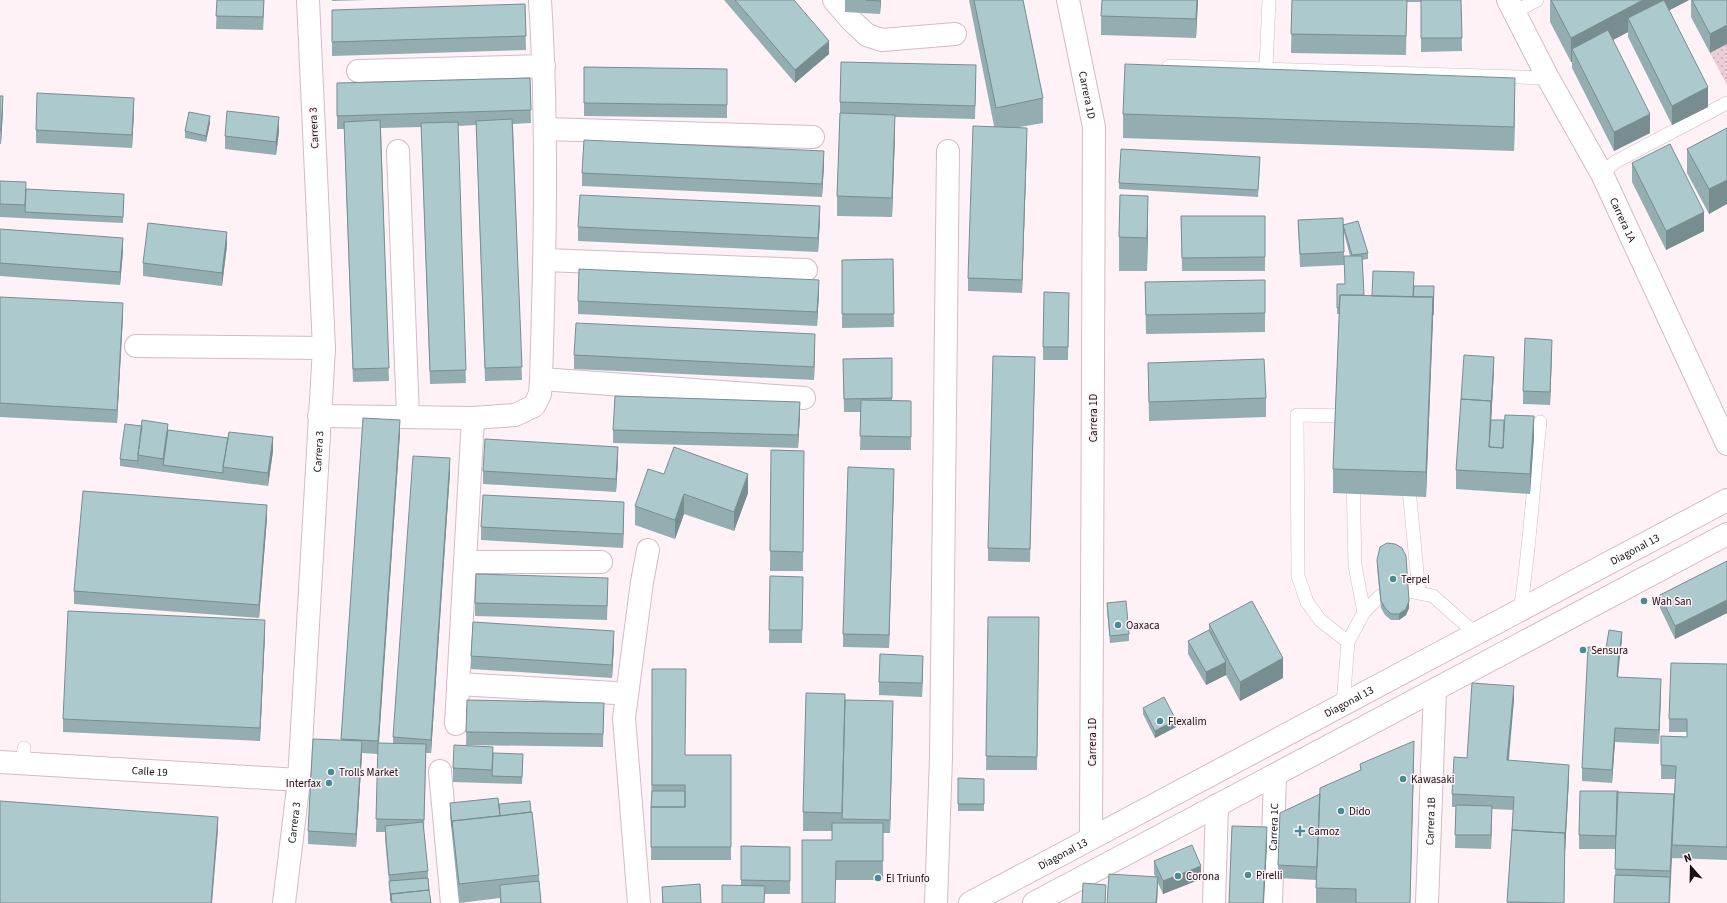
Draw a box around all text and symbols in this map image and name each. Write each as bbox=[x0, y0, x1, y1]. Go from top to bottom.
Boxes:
street label: Carrera 1D bbox=[1075, 70, 1100, 120]
street label: Carrera 3 bbox=[305, 107, 323, 149]
street label: Carrera 1A bbox=[1606, 195, 1640, 244]
street label: Carrera 1D bbox=[1086, 394, 1101, 442]
street label: Carrera 3 bbox=[309, 430, 327, 473]
street label: Diagonal 13 bbox=[1607, 530, 1662, 568]
place label: Terpel bbox=[1401, 572, 1430, 587]
marker: Terpel bbox=[1388, 574, 1398, 584]
place label: Wah San bbox=[1652, 594, 1692, 609]
marker: Wah San bbox=[1639, 596, 1649, 606]
place label: Oaxaca bbox=[1126, 618, 1160, 633]
marker: Oaxaca bbox=[1113, 620, 1123, 630]
place label: Sensura bbox=[1591, 643, 1628, 658]
marker: Sensura bbox=[1578, 645, 1588, 655]
street label: Diagonal 13 bbox=[1321, 682, 1376, 721]
place label: Flexalim bbox=[1168, 714, 1207, 729]
marker: Flexalim bbox=[1155, 716, 1165, 726]
street label: Carrera 1D bbox=[1085, 718, 1100, 766]
street label: Calle 19 bbox=[131, 762, 168, 780]
place label: Trolls Market bbox=[339, 765, 398, 780]
marker: Trolls Market bbox=[326, 767, 336, 777]
place label: Kawasaki bbox=[1411, 772, 1455, 787]
marker: Kawasaki bbox=[1398, 774, 1408, 784]
place label: Interfax bbox=[286, 776, 321, 791]
marker: Interfax bbox=[324, 778, 334, 788]
street label: Carrera 1B bbox=[1422, 796, 1438, 845]
street label: Carrera 3 bbox=[284, 801, 304, 844]
street label: Carrera 1C bbox=[1265, 803, 1282, 851]
place label: Dido bbox=[1349, 804, 1371, 819]
marker: Dido bbox=[1336, 806, 1346, 816]
place label: Camoz bbox=[1308, 824, 1340, 839]
marker: Camoz bbox=[1295, 826, 1305, 836]
street label: Diagonal 13 bbox=[1035, 834, 1090, 873]
north arrow bbox=[1671, 847, 1711, 887]
text: N bbox=[1682, 850, 1694, 866]
place label: Pirelli bbox=[1256, 868, 1282, 883]
place label: Corona bbox=[1186, 869, 1219, 884]
marker: Pirelli bbox=[1243, 870, 1253, 880]
place label: El Triunfo bbox=[886, 871, 930, 886]
marker: Corona bbox=[1173, 871, 1183, 881]
marker: El Triunfo bbox=[873, 873, 883, 883]

